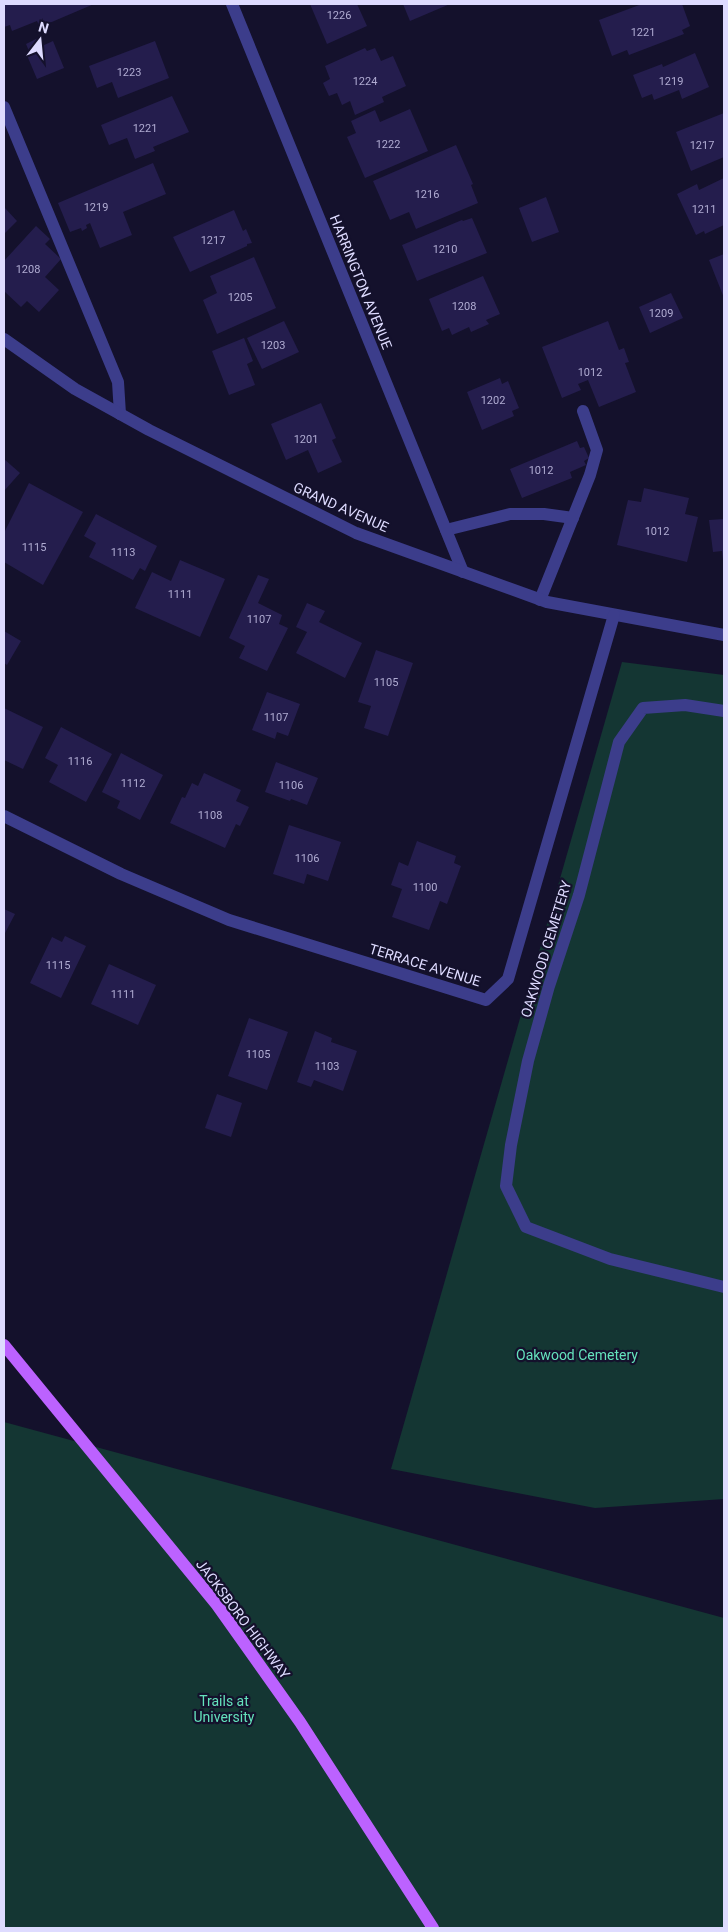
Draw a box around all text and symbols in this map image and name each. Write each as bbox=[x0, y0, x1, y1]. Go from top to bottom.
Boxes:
house number: 1226 bbox=[327, 9, 351, 22]
north arrow bbox=[15, 15, 65, 65]
text: N bbox=[37, 18, 51, 37]
house number: 1221 bbox=[631, 26, 655, 39]
house number: 1223 bbox=[117, 66, 141, 79]
house number: 1224 bbox=[353, 75, 377, 88]
house number: 1219 bbox=[659, 75, 683, 88]
house number: 1221 bbox=[133, 122, 157, 135]
house number: 1222 bbox=[376, 138, 400, 151]
house number: 1217 bbox=[690, 139, 714, 152]
house number: 1216 bbox=[415, 188, 439, 201]
house number: 1219 bbox=[84, 201, 108, 214]
house number: 1211 bbox=[692, 203, 716, 216]
street label: HARRINGTON AVENUE bbox=[327, 212, 395, 352]
house number: 1217 bbox=[201, 234, 225, 247]
house number: 1210 bbox=[433, 243, 457, 256]
house number: 1208 bbox=[16, 263, 40, 276]
house number: 1205 bbox=[228, 291, 252, 304]
house number: 1208 bbox=[452, 300, 476, 313]
house number: 1209 bbox=[649, 307, 673, 320]
house number: 1203 bbox=[261, 339, 285, 352]
house number: 1012 bbox=[578, 366, 602, 379]
house number: 1202 bbox=[481, 394, 505, 407]
house number: 1201 bbox=[294, 433, 318, 446]
house number: 1012 bbox=[529, 464, 553, 477]
street label: GRAND AVENUE bbox=[291, 479, 391, 535]
house number: 1012 bbox=[645, 525, 669, 538]
house number: 1115 bbox=[22, 541, 46, 554]
house number: 1113 bbox=[111, 546, 135, 559]
house number: 1111 bbox=[168, 588, 192, 601]
house number: 1107 bbox=[247, 613, 271, 626]
house number: 1105 bbox=[374, 676, 398, 689]
house number: 1107 bbox=[264, 711, 288, 724]
house number: 1116 bbox=[68, 755, 92, 768]
house number: 1112 bbox=[121, 777, 145, 790]
house number: 1106 bbox=[279, 779, 303, 792]
house number: 1108 bbox=[198, 809, 222, 822]
house number: 1106 bbox=[295, 852, 319, 865]
street label: OAKWOOD CEMETERY bbox=[518, 878, 575, 1019]
house number: 1100 bbox=[413, 881, 437, 894]
street label: TERRACE AVENUE bbox=[367, 940, 483, 990]
house number: 1115 bbox=[46, 959, 70, 972]
house number: 1111 bbox=[111, 988, 135, 1001]
house number: 1105 bbox=[246, 1048, 270, 1061]
house number: 1103 bbox=[315, 1060, 339, 1073]
park label: Oakwood Cemetery bbox=[516, 1347, 638, 1363]
street label: JACKSBORO HIGHWAY bbox=[193, 1556, 293, 1682]
park label: Trails at University bbox=[194, 1693, 255, 1725]

